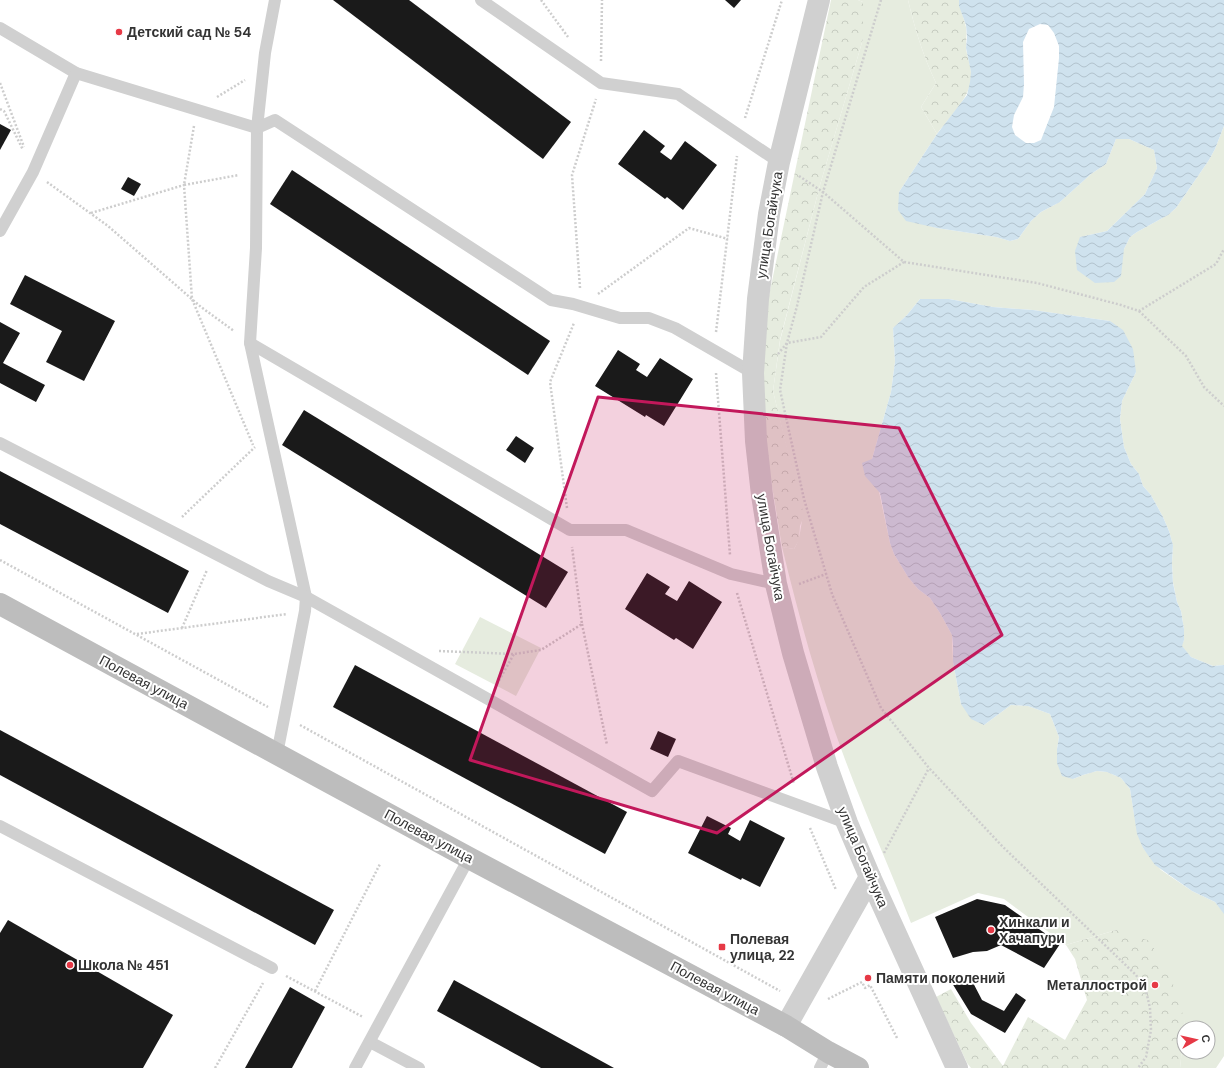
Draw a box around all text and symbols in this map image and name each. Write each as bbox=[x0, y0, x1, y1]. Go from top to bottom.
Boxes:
place label: Детский сад № 54 bbox=[127, 23, 251, 41]
marker: Детский сад № 54 bbox=[114, 27, 124, 37]
street label: улица Богайчука bbox=[752, 170, 786, 280]
street label: улица Богайчука bbox=[753, 492, 789, 602]
street label: Полевая улица bbox=[96, 651, 192, 713]
street label: улица Богайчука bbox=[834, 804, 892, 910]
street label: Полевая улица bbox=[381, 805, 477, 867]
place label: Хинкали и Хачапури bbox=[999, 913, 1070, 947]
marker: Хинкали и Хачапури bbox=[986, 925, 996, 935]
place label: Полевая улица, 22 bbox=[730, 930, 795, 964]
marker: Полевая улица, 22 bbox=[717, 942, 727, 952]
place label: Школа № 451 bbox=[78, 956, 169, 974]
street label: Полевая улица bbox=[667, 957, 763, 1019]
marker: Школа № 451 bbox=[65, 960, 75, 970]
place label: Памяти поколений bbox=[876, 969, 1005, 987]
marker: Памяти поколений bbox=[863, 973, 873, 983]
place label: Металлострой bbox=[1047, 976, 1147, 994]
marker: Металлострой bbox=[1150, 980, 1160, 990]
north arrow bbox=[1176, 1020, 1216, 1060]
text: С bbox=[1198, 1034, 1213, 1044]

